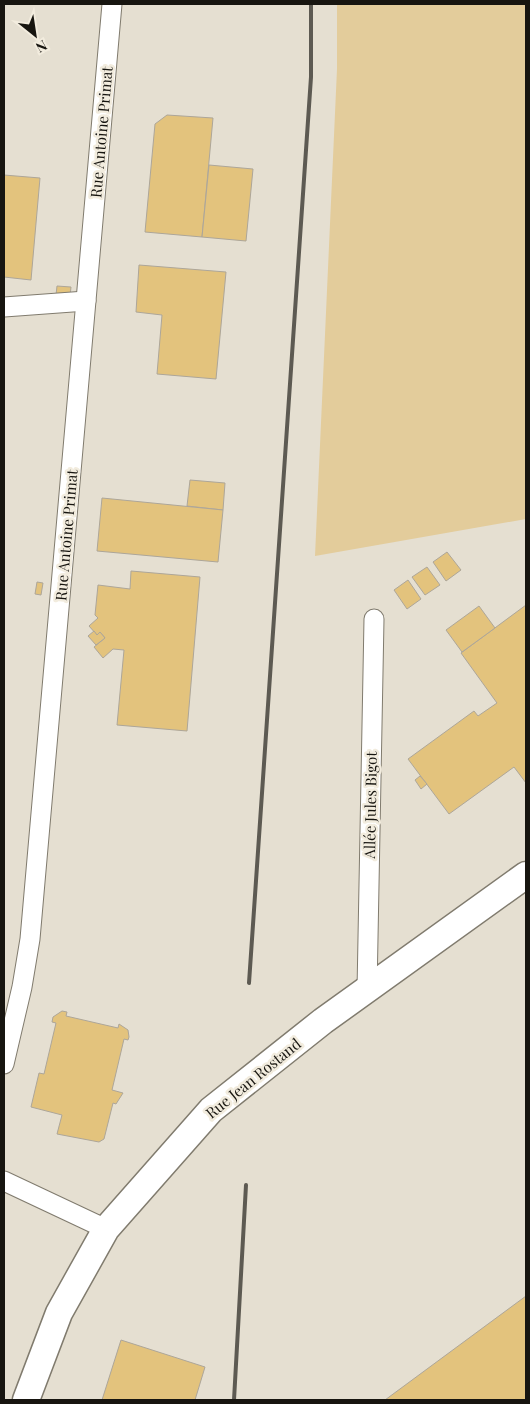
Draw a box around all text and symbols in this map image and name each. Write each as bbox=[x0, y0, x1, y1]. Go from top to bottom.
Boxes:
north arrow bbox=[10, 10, 60, 60]
text: N bbox=[33, 36, 51, 57]
street label: Rue Antoine Primat bbox=[85, 65, 117, 199]
street label: Rue Antoine Primat bbox=[50, 468, 82, 602]
street label: Allée Jules Bigot bbox=[359, 750, 381, 860]
street label: Rue Jean Rostand bbox=[201, 1033, 305, 1123]

